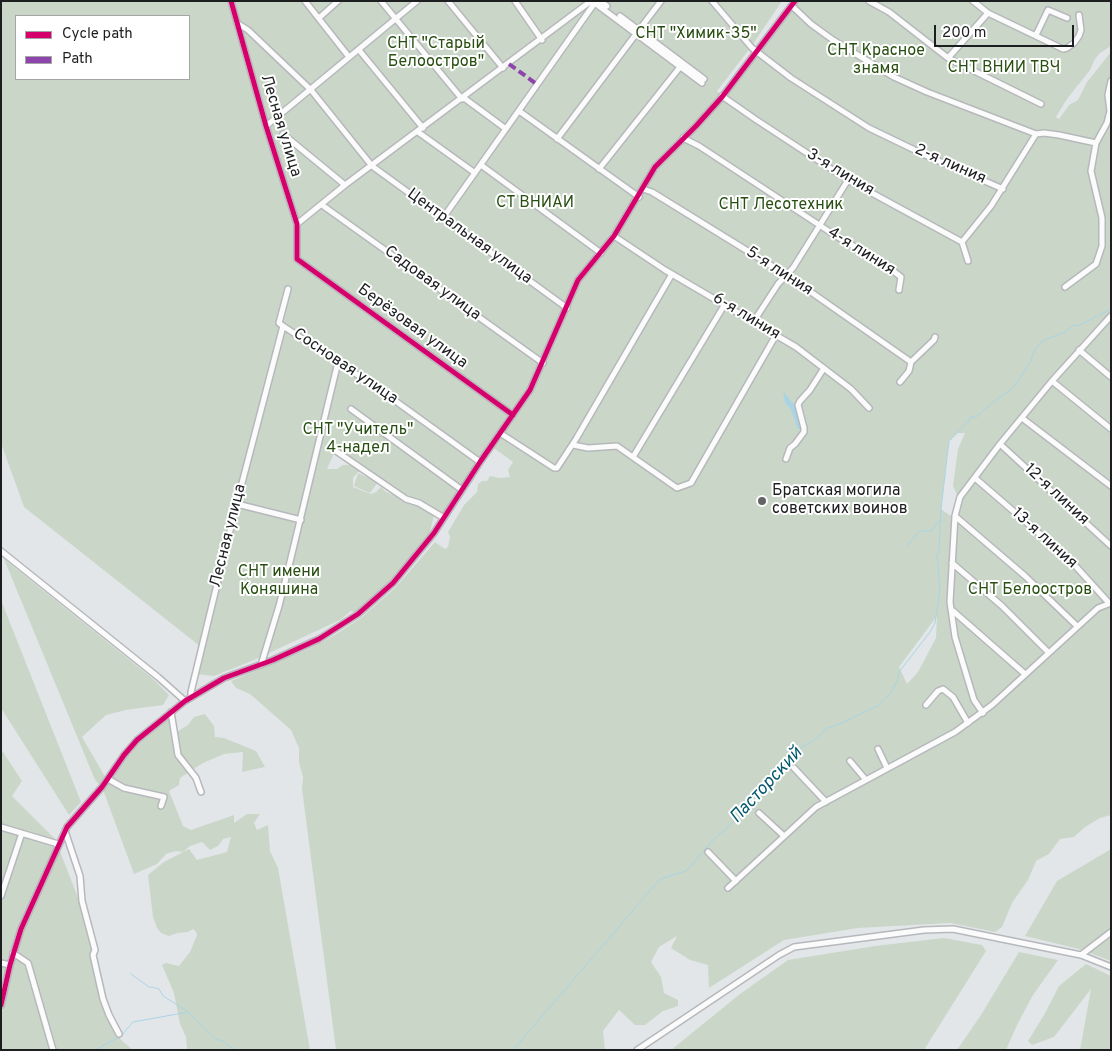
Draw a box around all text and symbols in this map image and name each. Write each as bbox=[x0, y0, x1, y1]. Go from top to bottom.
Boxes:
legend bbox=[15, 15, 190, 80]
scale bar bbox=[937, 15, 1077, 47]
text: 200 m bbox=[942, 24, 987, 43]
text: Cycle path bbox=[62, 25, 133, 44]
park label: СНТ "Химик-35" bbox=[635, 25, 757, 45]
park label: СНТ "Старый Белоостров" bbox=[387, 35, 485, 73]
park label: СНТ Красное знамя bbox=[827, 42, 925, 80]
text: Path bbox=[62, 50, 93, 69]
park label: СНТ ВНИИ ТВЧ bbox=[948, 59, 1060, 79]
street label: Лесная улица bbox=[255, 72, 305, 180]
street label: 2-я линия bbox=[911, 141, 989, 189]
street label: 3-я линия bbox=[803, 145, 877, 201]
street label: Центральная улица bbox=[403, 185, 535, 289]
park label: СТ ВНИАИ bbox=[496, 194, 574, 214]
park label: СНТ Лесотехник bbox=[718, 196, 844, 216]
street label: 4-я линия bbox=[824, 224, 898, 280]
street label: Садовая улица bbox=[380, 242, 484, 326]
street label: 5-я линия bbox=[742, 243, 816, 301]
street label: Берёзовая улица bbox=[353, 281, 471, 373]
street label: 6-я линия bbox=[709, 289, 783, 345]
street label: Сосновая улица bbox=[289, 325, 401, 409]
park label: СНТ "Учитель" 4-надел bbox=[303, 421, 413, 459]
street label: 12-я линия bbox=[1020, 460, 1092, 530]
street label: Лесная улица bbox=[207, 482, 251, 590]
place label: Братская могила советских воинов bbox=[772, 482, 908, 520]
marker: Братская могила советских воинов bbox=[756, 495, 768, 507]
street label: 13-я линия bbox=[1007, 505, 1081, 573]
park label: СНТ имени Коняшина bbox=[238, 563, 320, 601]
park label: СНТ Белоостров bbox=[968, 581, 1092, 601]
water label: Пасторский bbox=[726, 743, 808, 829]

